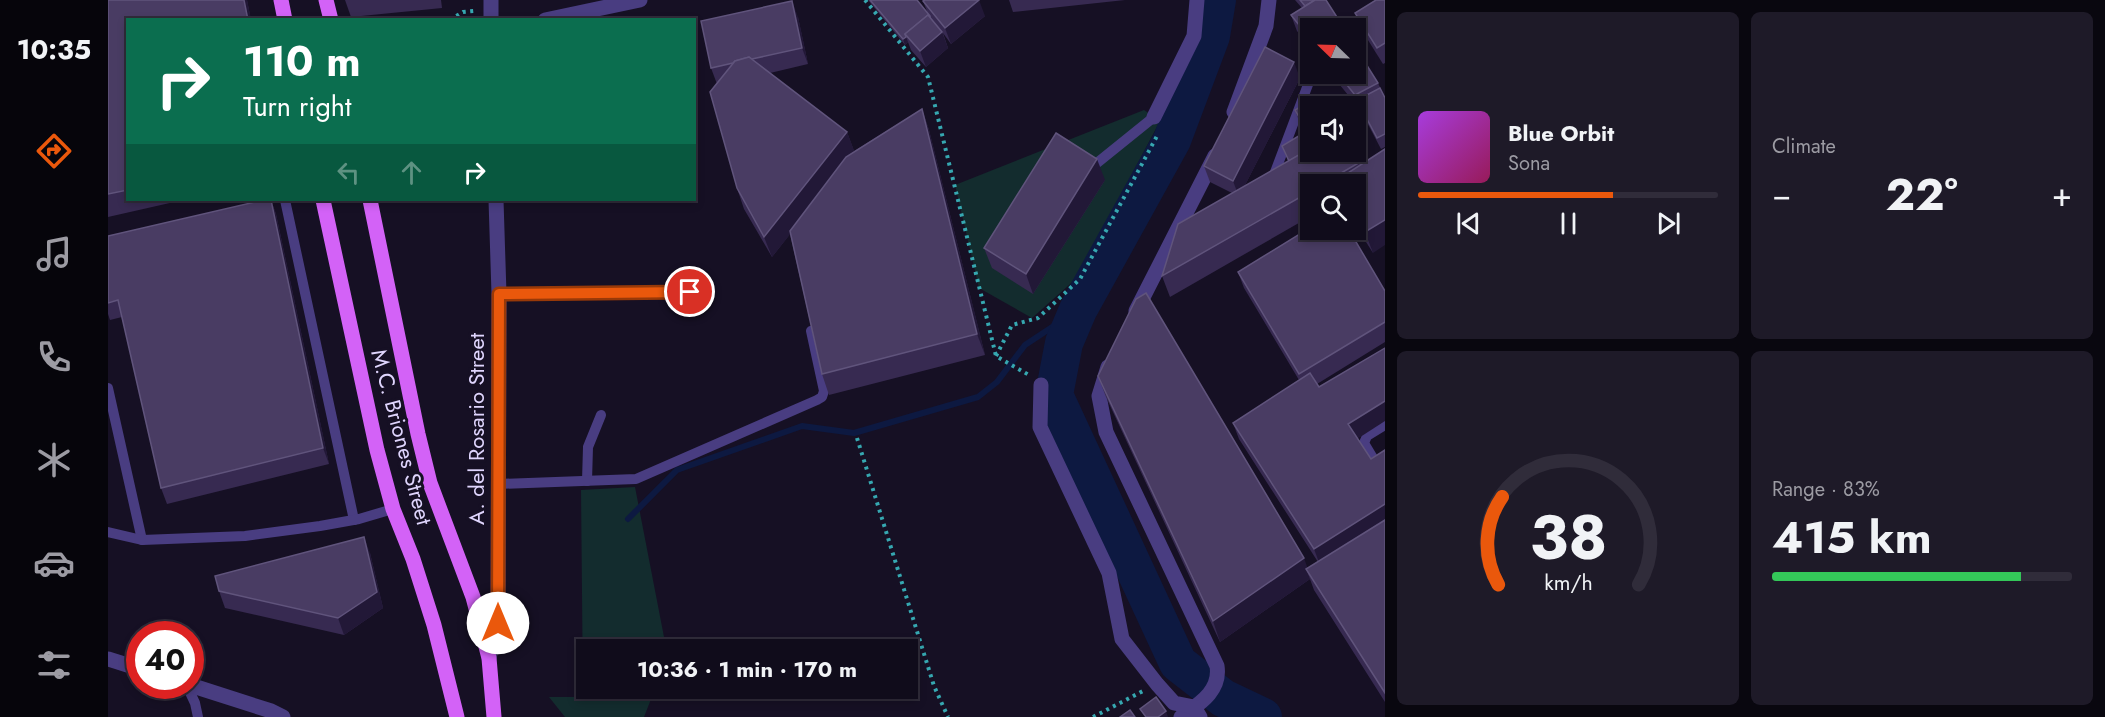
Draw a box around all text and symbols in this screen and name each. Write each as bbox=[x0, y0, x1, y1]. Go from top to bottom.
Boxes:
north arrow bbox=[1300, 18, 1366, 84]
map controls bbox=[1300, 18, 1366, 240]
text: 10:35 bbox=[17, 30, 91, 69]
text: 110 m bbox=[243, 31, 361, 92]
icon: right bbox=[144, 42, 222, 120]
text: Turn right bbox=[243, 87, 351, 126]
button: sound bbox=[1300, 96, 1366, 162]
text: Blue Orbit bbox=[1508, 117, 1614, 149]
icon: directions bbox=[33, 130, 75, 172]
text: Climate bbox=[1772, 132, 1836, 161]
text: Sona bbox=[1508, 149, 1550, 178]
icon: left bbox=[332, 156, 365, 189]
icon: ahead bbox=[395, 156, 428, 189]
icon: right bbox=[458, 156, 491, 189]
text: 22° bbox=[1885, 162, 1958, 227]
text: − bbox=[1772, 171, 1791, 218]
text: + bbox=[2052, 171, 2072, 218]
button: search bbox=[1300, 174, 1366, 240]
icon: previous bbox=[1452, 207, 1485, 240]
icon: pause bbox=[1552, 207, 1585, 240]
icon: next bbox=[1652, 207, 1685, 240]
icon: music bbox=[33, 233, 75, 275]
pin bbox=[664, 266, 715, 317]
icon: arrive bbox=[673, 275, 706, 308]
street label: A. del Rosario Street bbox=[460, 332, 492, 525]
icon: phone bbox=[33, 336, 75, 378]
street label: M.C. Briones Street bbox=[363, 346, 441, 529]
icon: climate bbox=[33, 439, 75, 481]
text: Range · 83% bbox=[1772, 475, 1880, 504]
text: 38 bbox=[1529, 492, 1607, 582]
text: 415 km bbox=[1772, 505, 1932, 570]
icon: car bbox=[33, 542, 75, 584]
text: km/h bbox=[1544, 567, 1592, 598]
position arrow bbox=[466, 591, 530, 655]
speed limit sign: 40 bbox=[126, 621, 204, 699]
icon: filters bbox=[33, 644, 75, 686]
text: 10:36 · 1 min · 170 m bbox=[637, 653, 857, 685]

